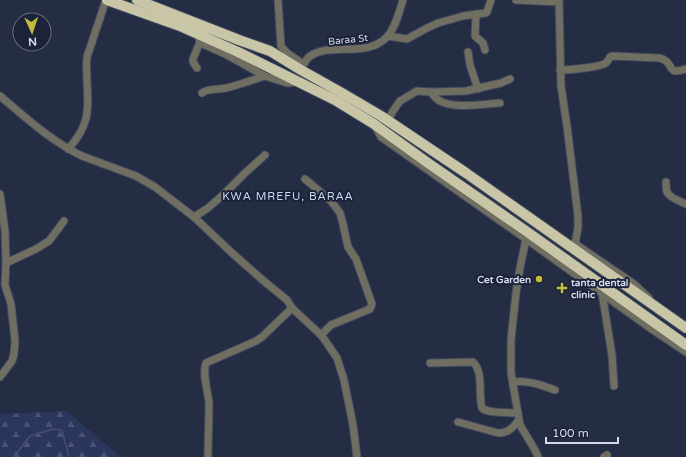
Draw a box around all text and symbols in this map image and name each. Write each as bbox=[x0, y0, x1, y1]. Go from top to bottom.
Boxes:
north arrow bbox=[12, 12, 52, 52]
street label: Baraa St bbox=[328, 32, 369, 48]
text: N bbox=[28, 35, 37, 48]
district label: KWA MREFU, BARAA bbox=[222, 190, 354, 203]
place label: Cet Garden bbox=[477, 274, 531, 286]
marker: Cet Garden bbox=[534, 274, 544, 284]
place label: tanta dental clinic bbox=[570, 277, 628, 301]
marker: tanta dental clinic bbox=[556, 282, 568, 294]
scale bar bbox=[546, 419, 618, 445]
text: 100 m bbox=[552, 426, 589, 440]

